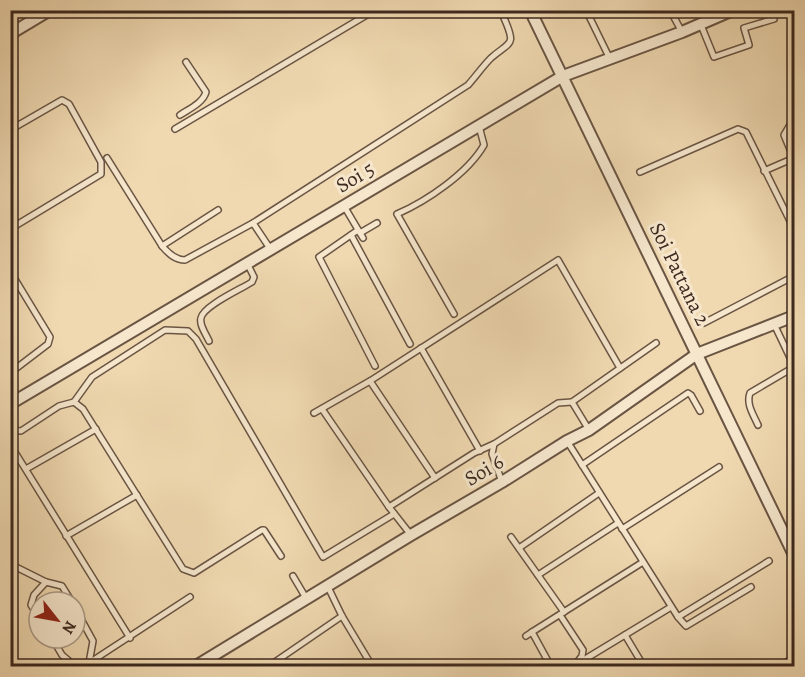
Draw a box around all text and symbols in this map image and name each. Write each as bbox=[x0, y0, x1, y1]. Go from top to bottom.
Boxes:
street label: Soi 5 bbox=[331, 155, 379, 199]
street label: Soi Pattana 2 bbox=[643, 218, 717, 330]
street label: Soi 6 bbox=[459, 447, 509, 493]
north arrow bbox=[27, 590, 87, 650]
text: N bbox=[56, 617, 81, 638]

